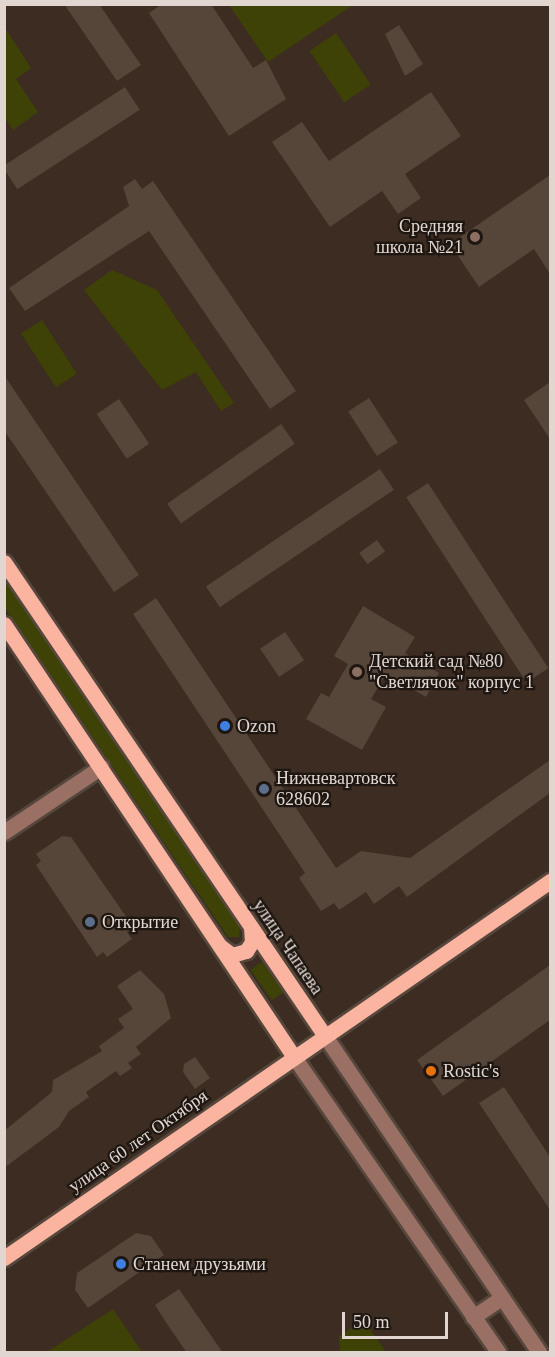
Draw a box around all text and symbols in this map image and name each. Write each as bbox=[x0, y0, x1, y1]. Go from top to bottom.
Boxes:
place label: Средняя школа №21 bbox=[376, 216, 463, 258]
marker: Средняя школа №21 bbox=[468, 230, 482, 244]
place label: Детский сад №80 "Светлячок" корпус 1 bbox=[369, 651, 534, 694]
marker: Детский сад №80 "Светлячок" корпус 1 bbox=[350, 665, 364, 679]
place label: Ozon bbox=[237, 715, 276, 737]
marker: Ozon bbox=[218, 719, 232, 733]
place label: Нижневартовск 628602 bbox=[276, 768, 395, 810]
marker: Нижневартовск 628602 bbox=[257, 782, 271, 796]
street label: улица Чапаева bbox=[248, 895, 328, 999]
place label: Открытие bbox=[102, 911, 178, 933]
marker: Открытие bbox=[83, 915, 97, 929]
place label: Rostic's bbox=[443, 1060, 499, 1082]
marker: Rostic's bbox=[424, 1064, 438, 1078]
street label: улица 60 лет Октября bbox=[64, 1085, 212, 1197]
place label: Станем друзьями bbox=[133, 1253, 266, 1275]
marker: Станем друзьями bbox=[114, 1257, 128, 1271]
scale bar bbox=[345, 1300, 452, 1338]
text: 50 m bbox=[353, 1312, 390, 1332]

